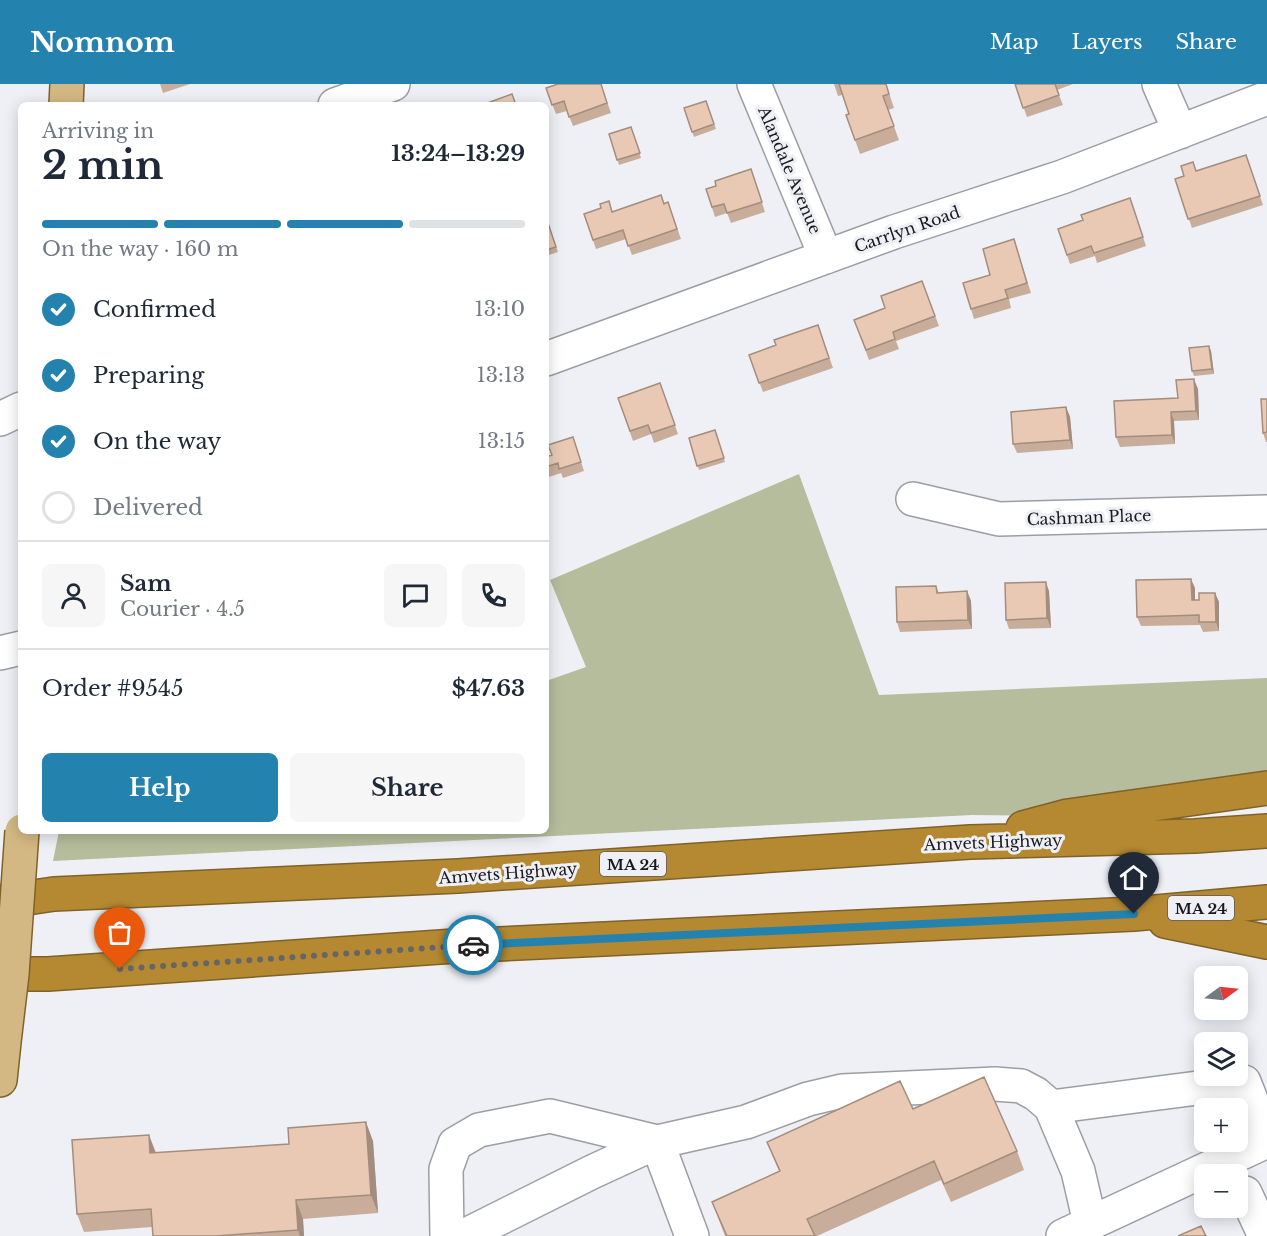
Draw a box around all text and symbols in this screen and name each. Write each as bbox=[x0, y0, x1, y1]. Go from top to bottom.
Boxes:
text: Nomnom bbox=[30, 25, 175, 60]
text: Map bbox=[990, 29, 1039, 55]
text: Layers bbox=[1072, 29, 1143, 55]
text: Share bbox=[1176, 29, 1237, 55]
street label: Alandale Avenue bbox=[754, 102, 826, 237]
text: Arriving in bbox=[42, 119, 154, 143]
text: 13:24–13:29 bbox=[391, 140, 525, 167]
text: 2 min bbox=[42, 141, 163, 190]
street label: Carrlyn Road bbox=[852, 201, 963, 256]
text: On the way · 160 m bbox=[42, 237, 239, 261]
icon: check bbox=[42, 293, 75, 326]
text: Confirmed bbox=[93, 296, 216, 323]
text: 13:10 bbox=[475, 297, 525, 321]
icon: check bbox=[42, 359, 75, 392]
text: Preparing bbox=[93, 362, 204, 389]
text: 13:13 bbox=[477, 363, 525, 387]
icon: check bbox=[42, 425, 75, 458]
text: On the way bbox=[93, 428, 221, 455]
text: 13:15 bbox=[478, 429, 525, 453]
text: Delivered bbox=[93, 494, 203, 521]
street label: Cashman Place bbox=[1026, 505, 1152, 529]
button: person bbox=[42, 564, 105, 627]
button: chat bbox=[384, 564, 447, 627]
button: phone bbox=[462, 564, 525, 627]
text: Sam bbox=[120, 570, 172, 597]
text: Courier · 4.5 bbox=[120, 597, 245, 621]
text: Order #9545 bbox=[42, 675, 183, 702]
text: $47.63 bbox=[452, 675, 525, 702]
button: Help bbox=[42, 753, 278, 822]
button: Share bbox=[290, 753, 525, 822]
street label: Amvets Highway bbox=[922, 830, 1063, 854]
road number: MA 24 bbox=[600, 852, 666, 876]
pin bbox=[1108, 852, 1159, 914]
street label: Amvets Highway bbox=[437, 858, 579, 888]
icon: home bbox=[1117, 861, 1150, 894]
road number: MA 24 bbox=[1168, 896, 1234, 920]
pin bbox=[94, 907, 145, 969]
courier bbox=[443, 915, 503, 975]
icon: bag bbox=[103, 916, 136, 949]
icon: car bbox=[457, 929, 490, 962]
north arrow bbox=[1194, 966, 1248, 1020]
map controls bbox=[1194, 966, 1248, 1218]
button: layers bbox=[1194, 1032, 1248, 1086]
button: + bbox=[1194, 1098, 1248, 1152]
button: − bbox=[1194, 1164, 1248, 1218]

